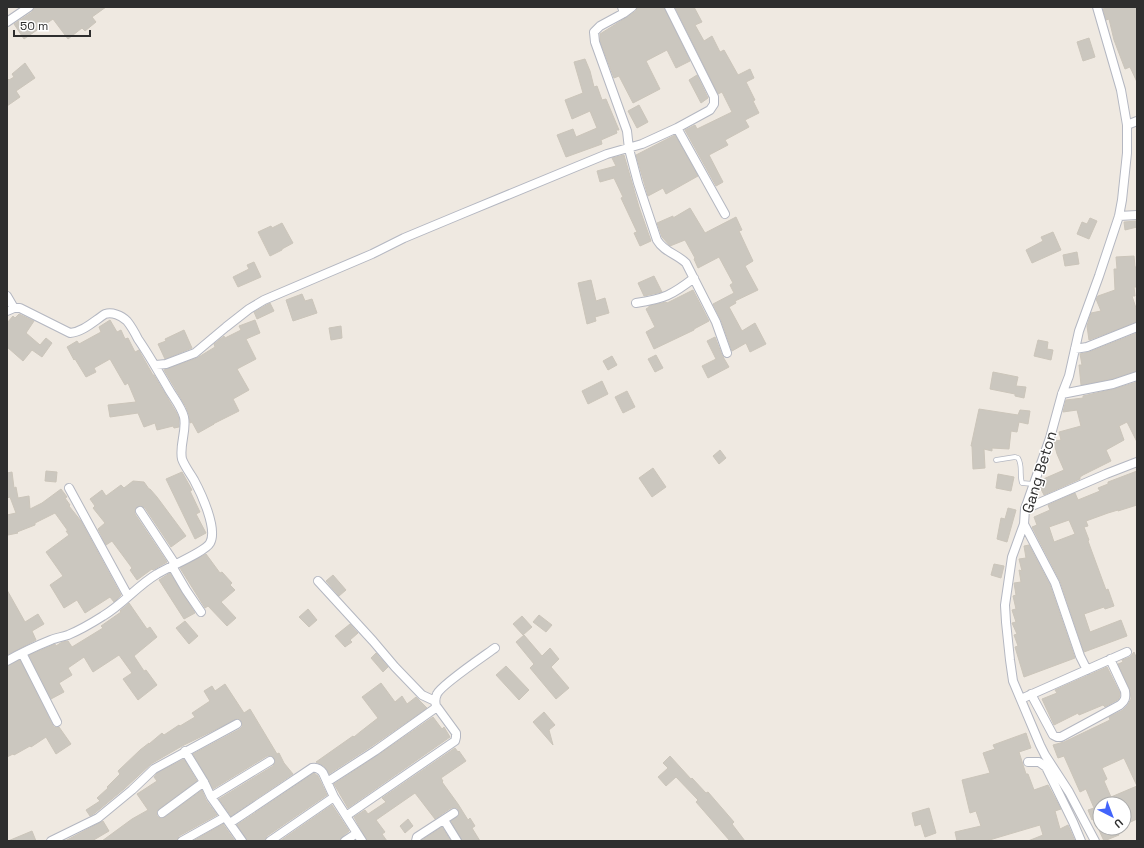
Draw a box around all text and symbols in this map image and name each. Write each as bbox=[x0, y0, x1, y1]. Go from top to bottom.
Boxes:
scale bar bbox=[14, 12, 90, 38]
text: 50 m bbox=[20, 18, 48, 34]
street label: Gang Beton bbox=[1018, 429, 1060, 515]
north arrow bbox=[1092, 796, 1132, 836]
text: U bbox=[1111, 816, 1126, 831]

